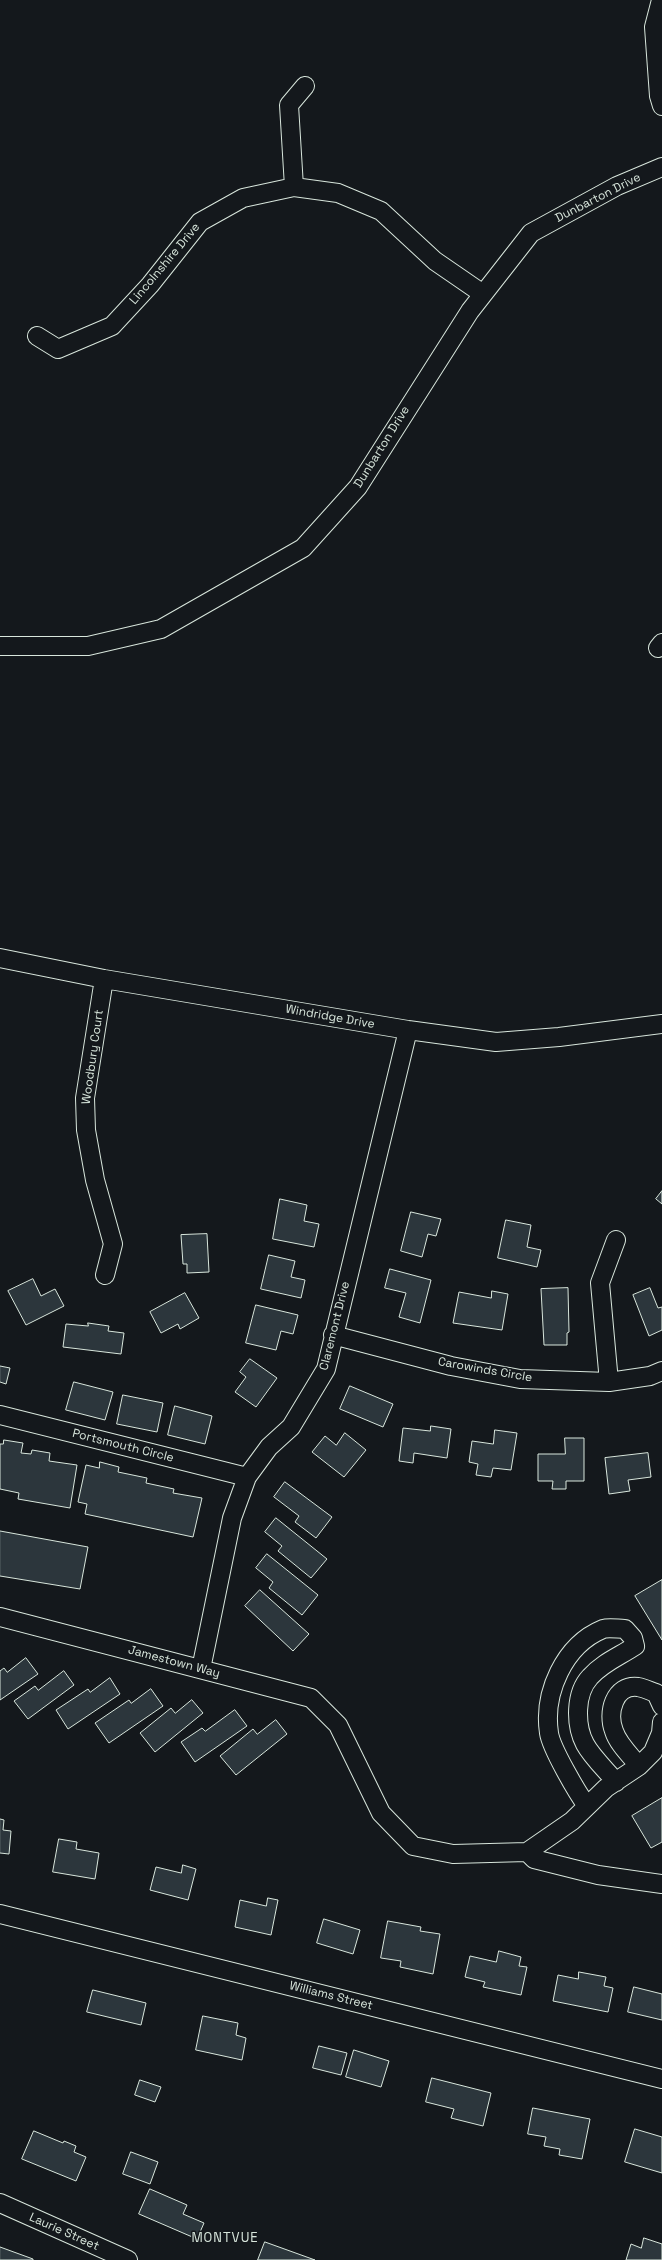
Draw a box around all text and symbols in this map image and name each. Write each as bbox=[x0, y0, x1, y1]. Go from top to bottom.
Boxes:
street label: Dunbarton Drive bbox=[553, 170, 643, 226]
street label: Lincolnshire Drive bbox=[127, 220, 203, 308]
street label: Dunbarton Drive bbox=[351, 403, 413, 491]
street label: Windridge Drive bbox=[284, 1002, 376, 1032]
street label: Woodbury Court bbox=[79, 1009, 107, 1105]
street label: Claremont Drive bbox=[317, 1280, 353, 1372]
street label: Carowinds Circle bbox=[437, 1355, 533, 1385]
street label: Portsmouth Circle bbox=[71, 1426, 175, 1466]
street label: Jamestown Way bbox=[127, 1643, 221, 1681]
street label: Williams Street bbox=[288, 1979, 374, 2013]
street label: Laurie Street bbox=[27, 2210, 101, 2254]
district label: MONTVUE bbox=[191, 2230, 259, 2246]

